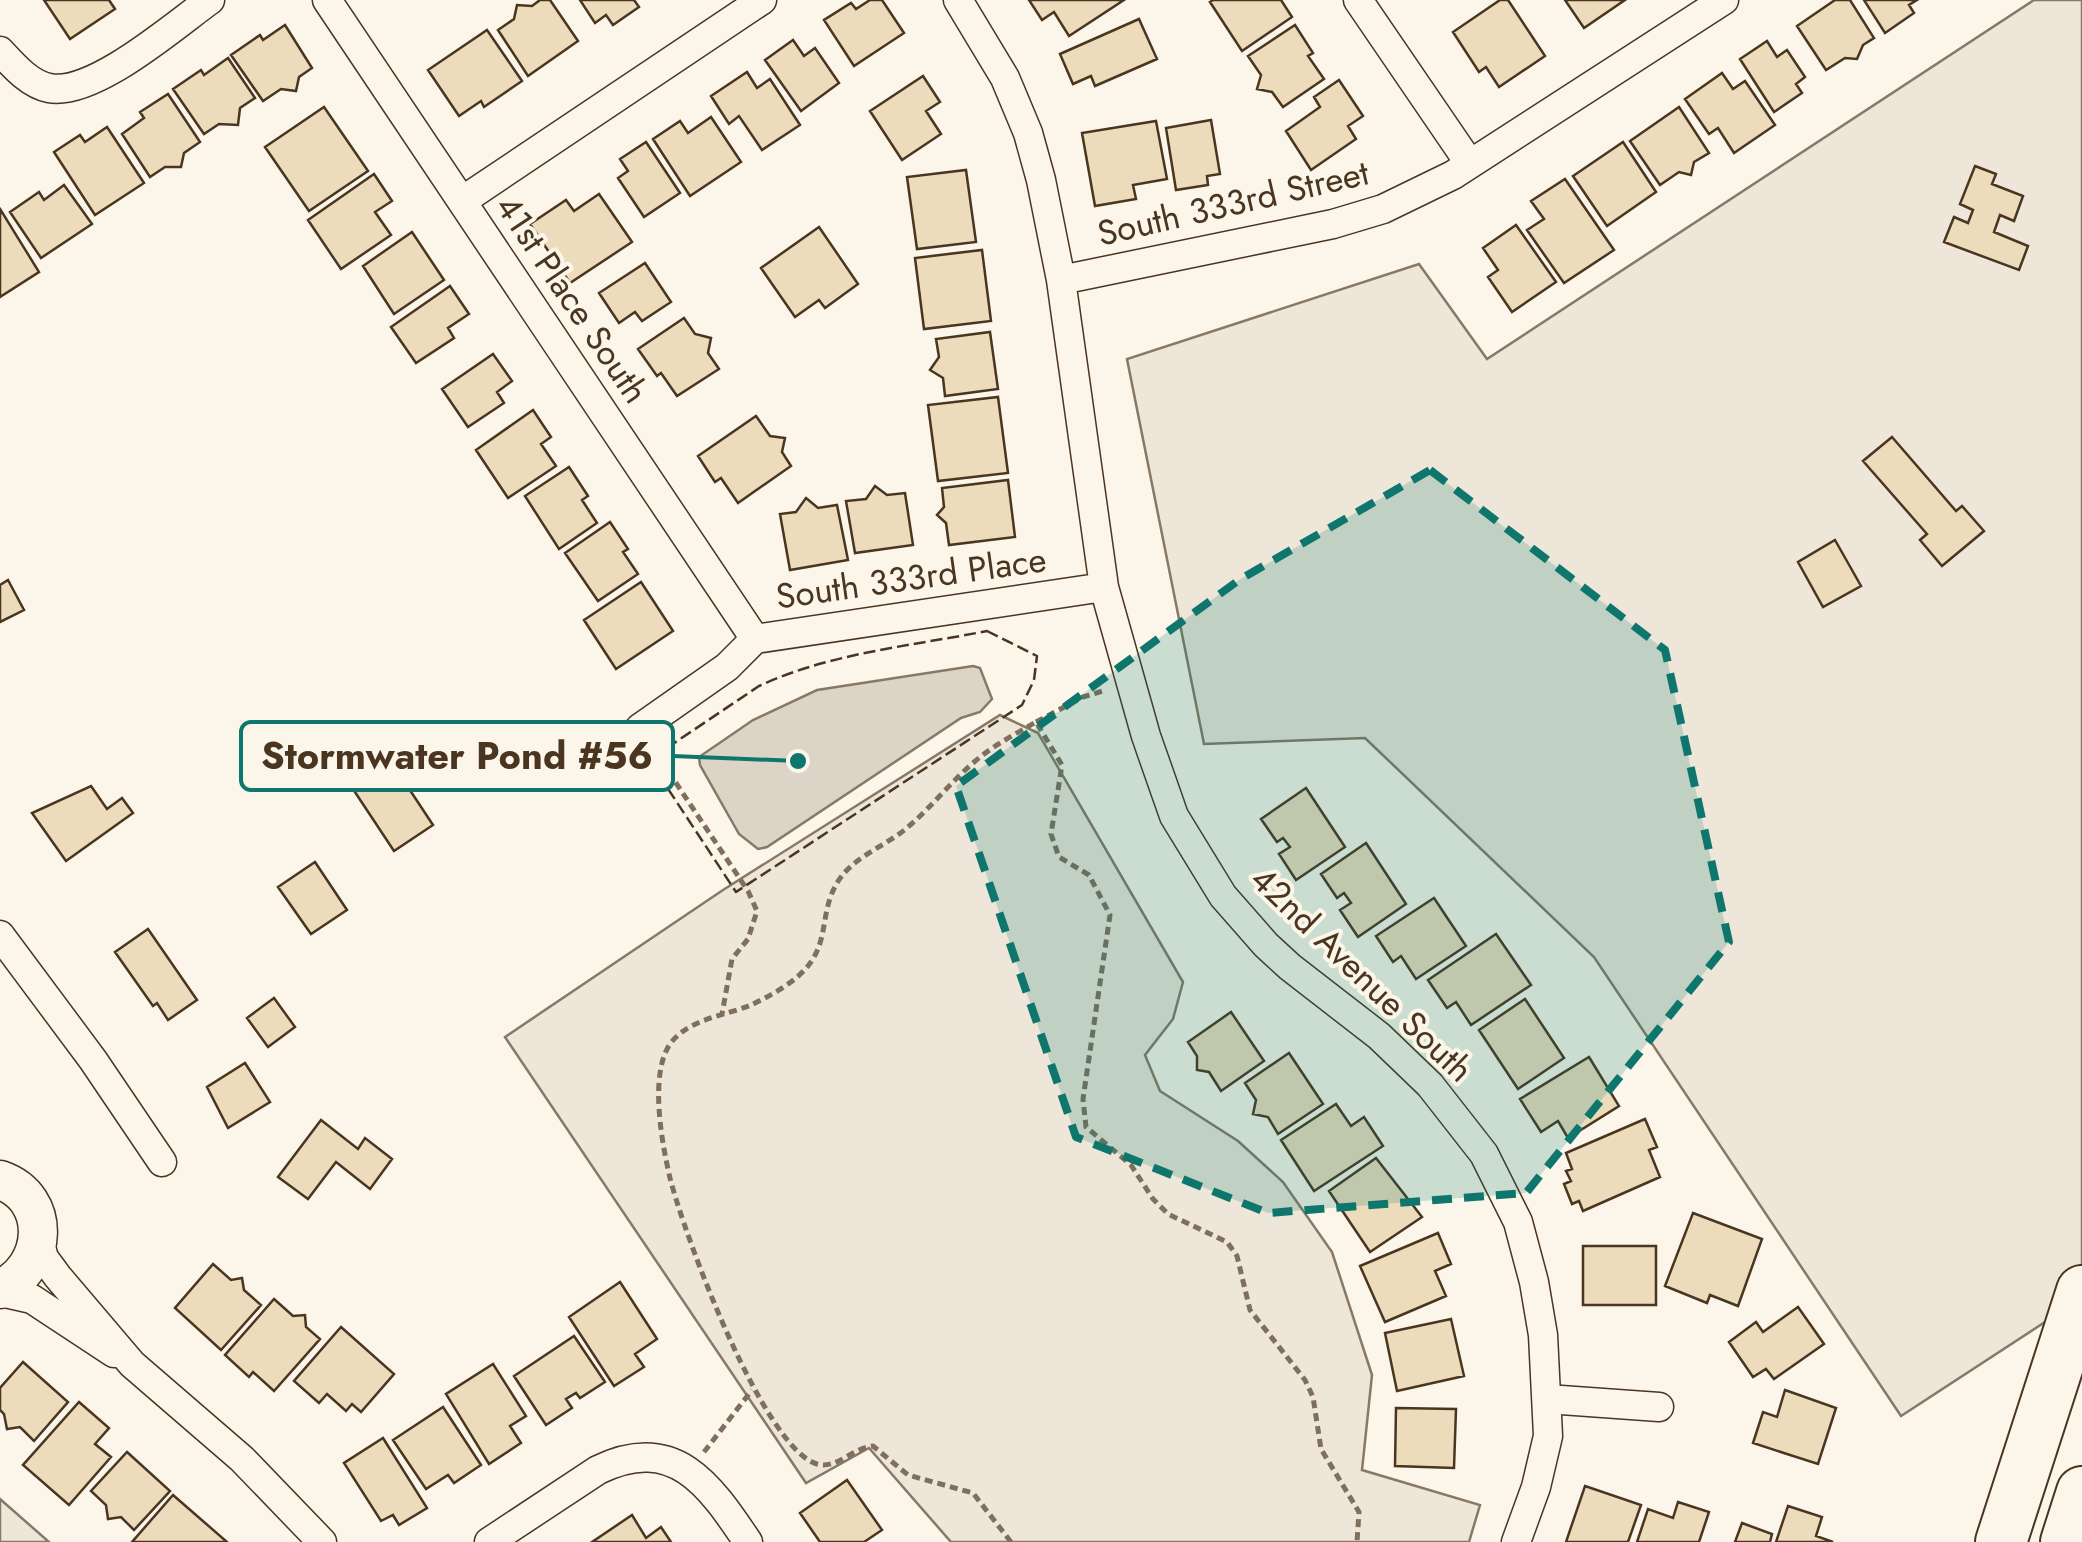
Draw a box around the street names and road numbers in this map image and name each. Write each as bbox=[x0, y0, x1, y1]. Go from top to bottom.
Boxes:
street label: South 333rd Street bbox=[1092, 147, 1374, 259]
street label: 41st Place South bbox=[484, 185, 660, 413]
street label: South 333rd Place bbox=[773, 534, 1049, 622]
street label: 42nd Avenue South bbox=[1240, 855, 1484, 1093]

